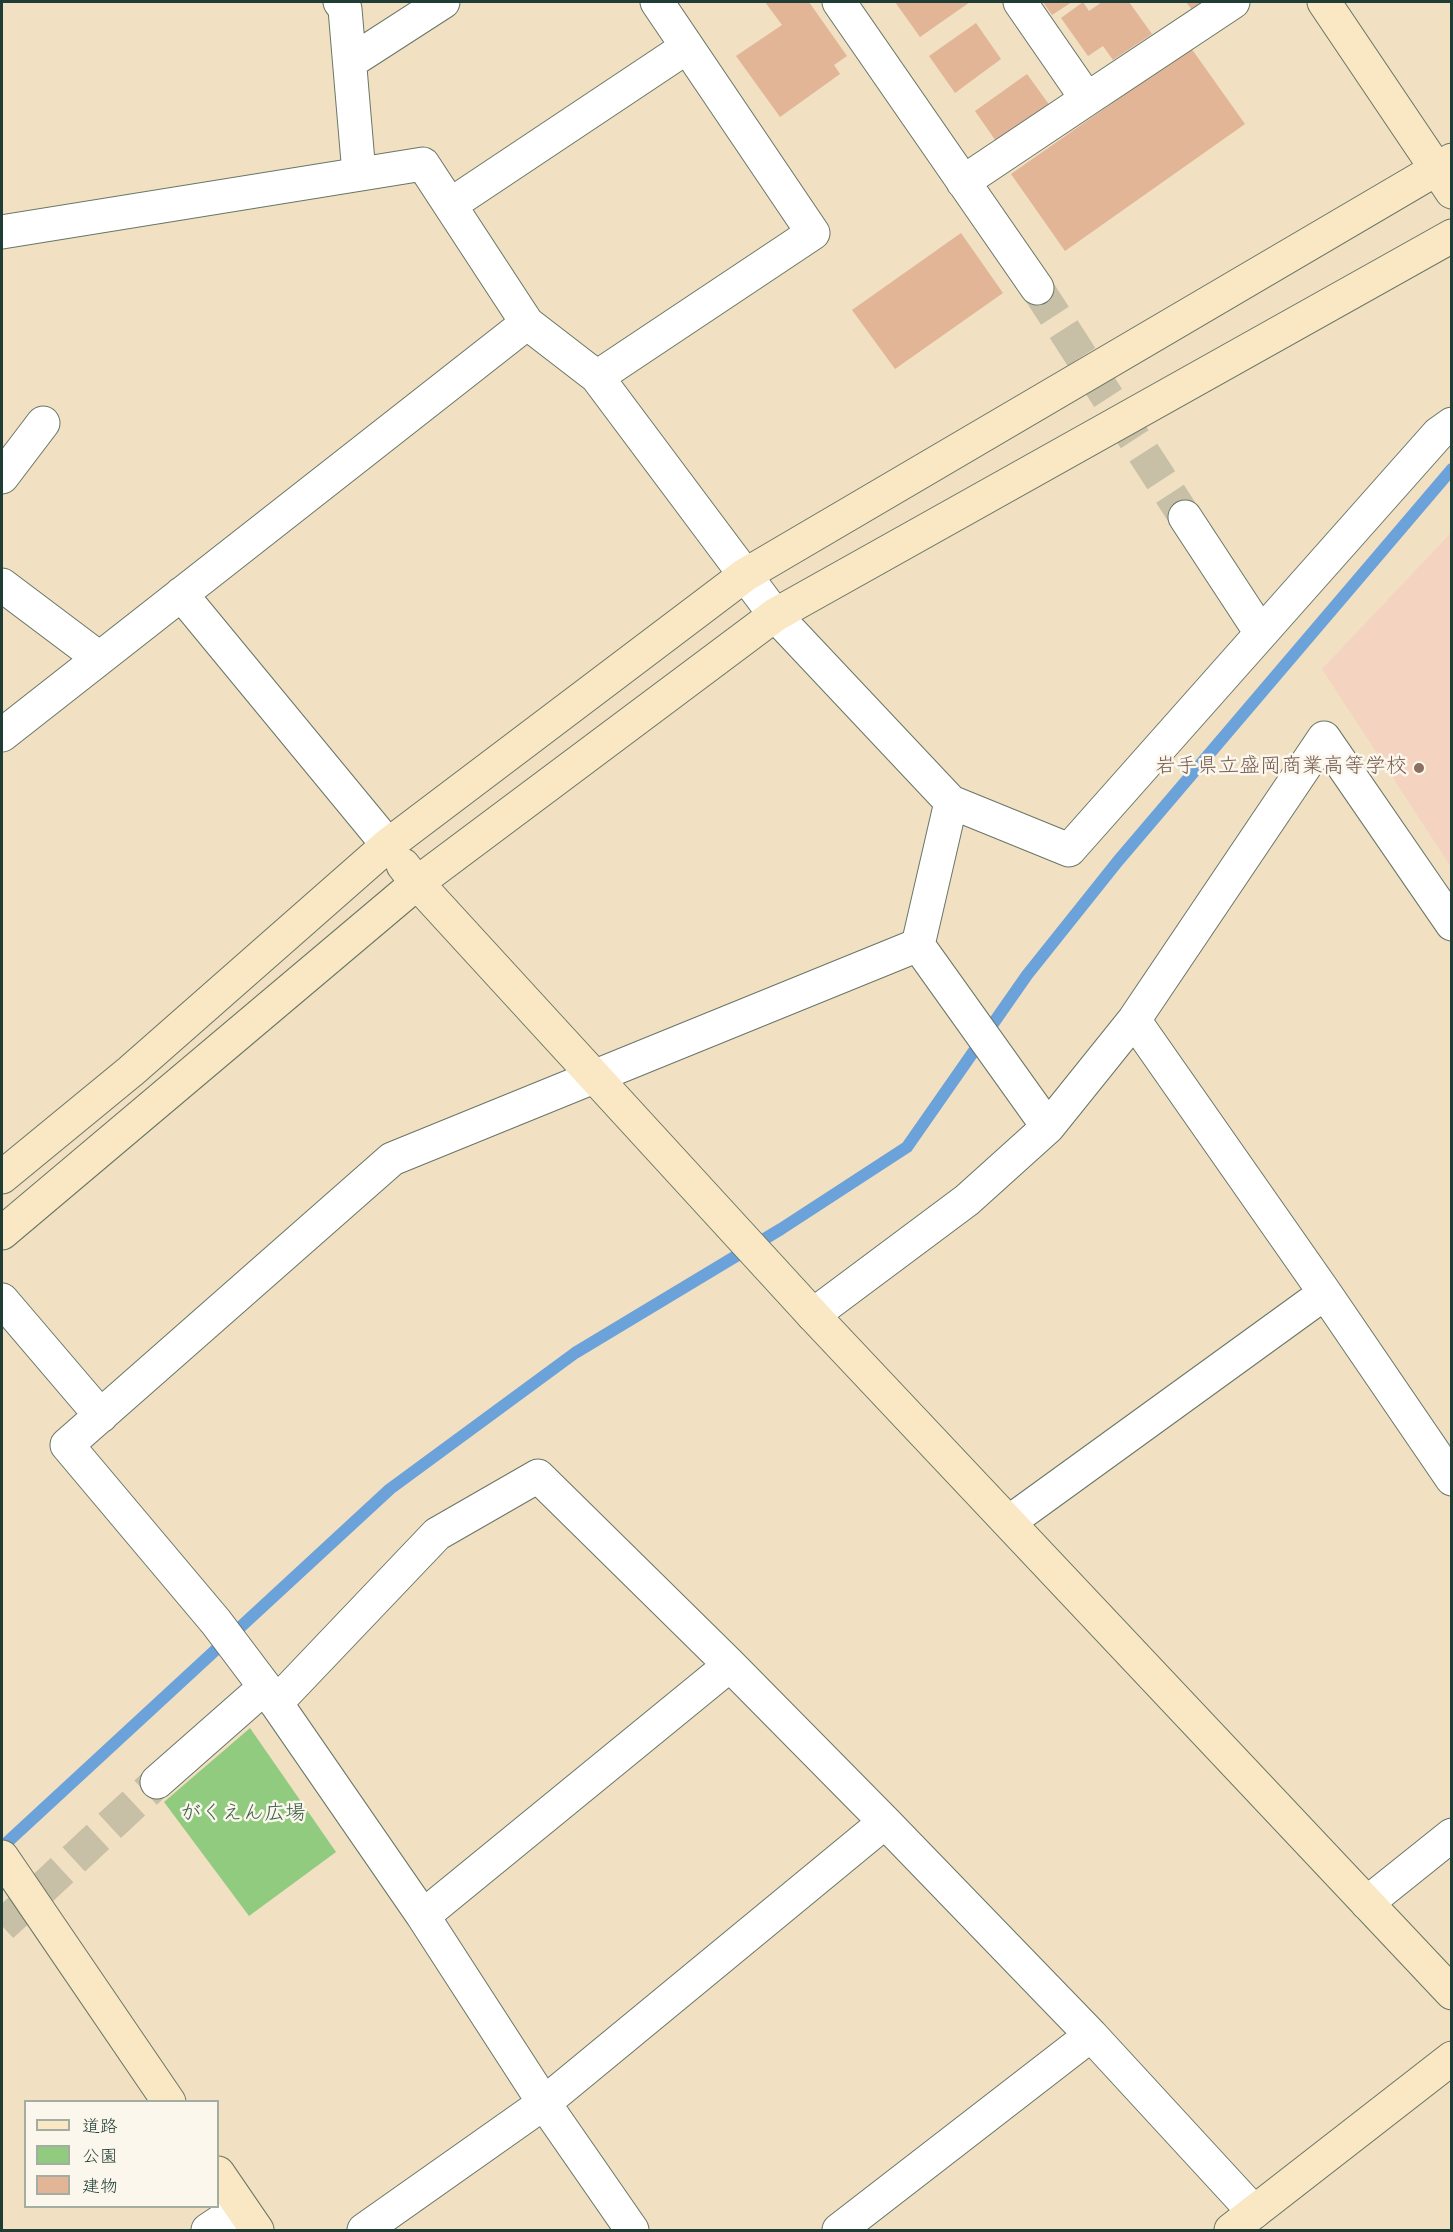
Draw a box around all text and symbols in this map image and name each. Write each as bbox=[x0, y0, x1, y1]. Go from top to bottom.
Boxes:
place label: 岩手県立盛岡商業高等学校 bbox=[1155, 755, 1407, 781]
marker: 岩手県立盛岡商業高等学校 bbox=[1412, 761, 1426, 775]
park label: がくえん広場 bbox=[180, 1802, 306, 1828]
legend bbox=[24, 2100, 219, 2208]
text: 道路 bbox=[82, 2115, 118, 2139]
text: 公園 bbox=[82, 2145, 118, 2169]
text: 建物 bbox=[82, 2175, 118, 2199]

